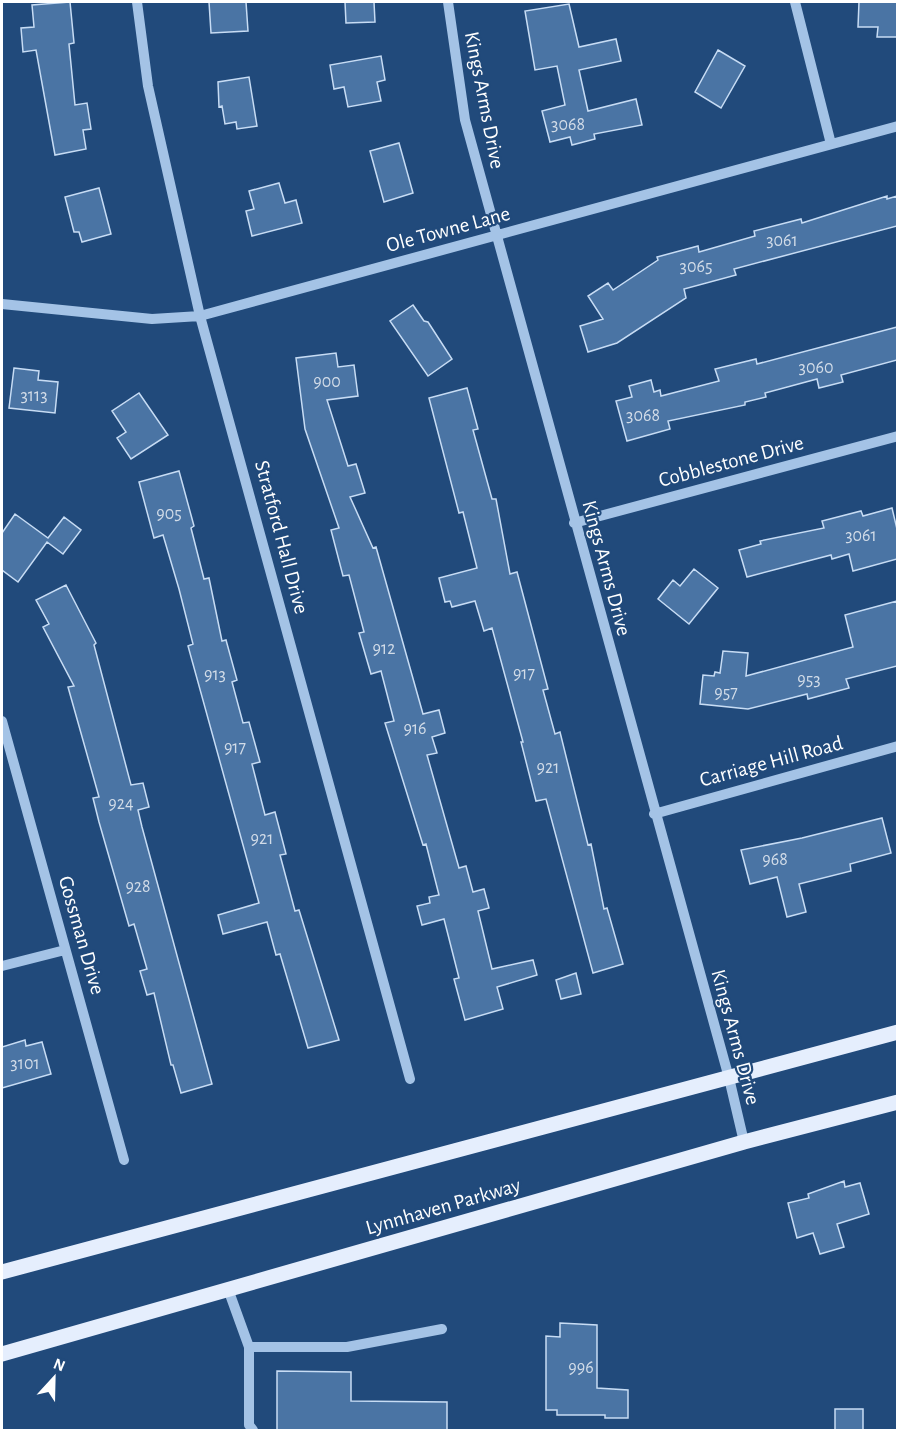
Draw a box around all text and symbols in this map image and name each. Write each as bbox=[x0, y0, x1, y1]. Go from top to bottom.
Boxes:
street label: Kings Arms Drive bbox=[461, 30, 508, 170]
house number: 3068 bbox=[551, 116, 585, 134]
street label: Ole Towne Lane bbox=[384, 203, 512, 256]
house number: 3061 bbox=[766, 232, 798, 250]
house number: 3065 bbox=[680, 258, 712, 276]
house number: 3060 bbox=[799, 359, 833, 377]
house number: 900 bbox=[313, 373, 341, 391]
house number: 3113 bbox=[20, 387, 48, 405]
house number: 3068 bbox=[626, 407, 660, 425]
street label: Cobblestone Drive bbox=[656, 432, 806, 491]
street label: Stratford Hall Drive bbox=[251, 458, 312, 616]
street label: Kings Arms Drive bbox=[578, 498, 635, 638]
house number: 905 bbox=[156, 505, 182, 523]
house number: 3061 bbox=[845, 527, 877, 545]
house number: 912 bbox=[373, 640, 395, 658]
house number: 917 bbox=[513, 665, 535, 683]
house number: 913 bbox=[204, 666, 226, 684]
house number: 953 bbox=[797, 671, 821, 689]
house number: 957 bbox=[714, 684, 738, 702]
house number: 916 bbox=[403, 720, 427, 738]
street label: Carriage Hill Road bbox=[697, 732, 845, 791]
house number: 917 bbox=[224, 739, 246, 757]
house number: 921 bbox=[537, 759, 559, 777]
house number: 924 bbox=[108, 795, 134, 813]
house number: 921 bbox=[251, 830, 273, 848]
house number: 968 bbox=[762, 851, 788, 869]
street label: Gossman Drive bbox=[55, 873, 108, 997]
house number: 928 bbox=[125, 878, 151, 896]
street label: Kings Arms Drive bbox=[707, 967, 764, 1107]
house number: 3101 bbox=[10, 1055, 40, 1073]
street label: Lynnhaven Parkway bbox=[363, 1174, 523, 1239]
north arrow bbox=[24, 1348, 84, 1408]
text: N bbox=[51, 1356, 67, 1375]
house number: 996 bbox=[568, 1359, 594, 1377]

